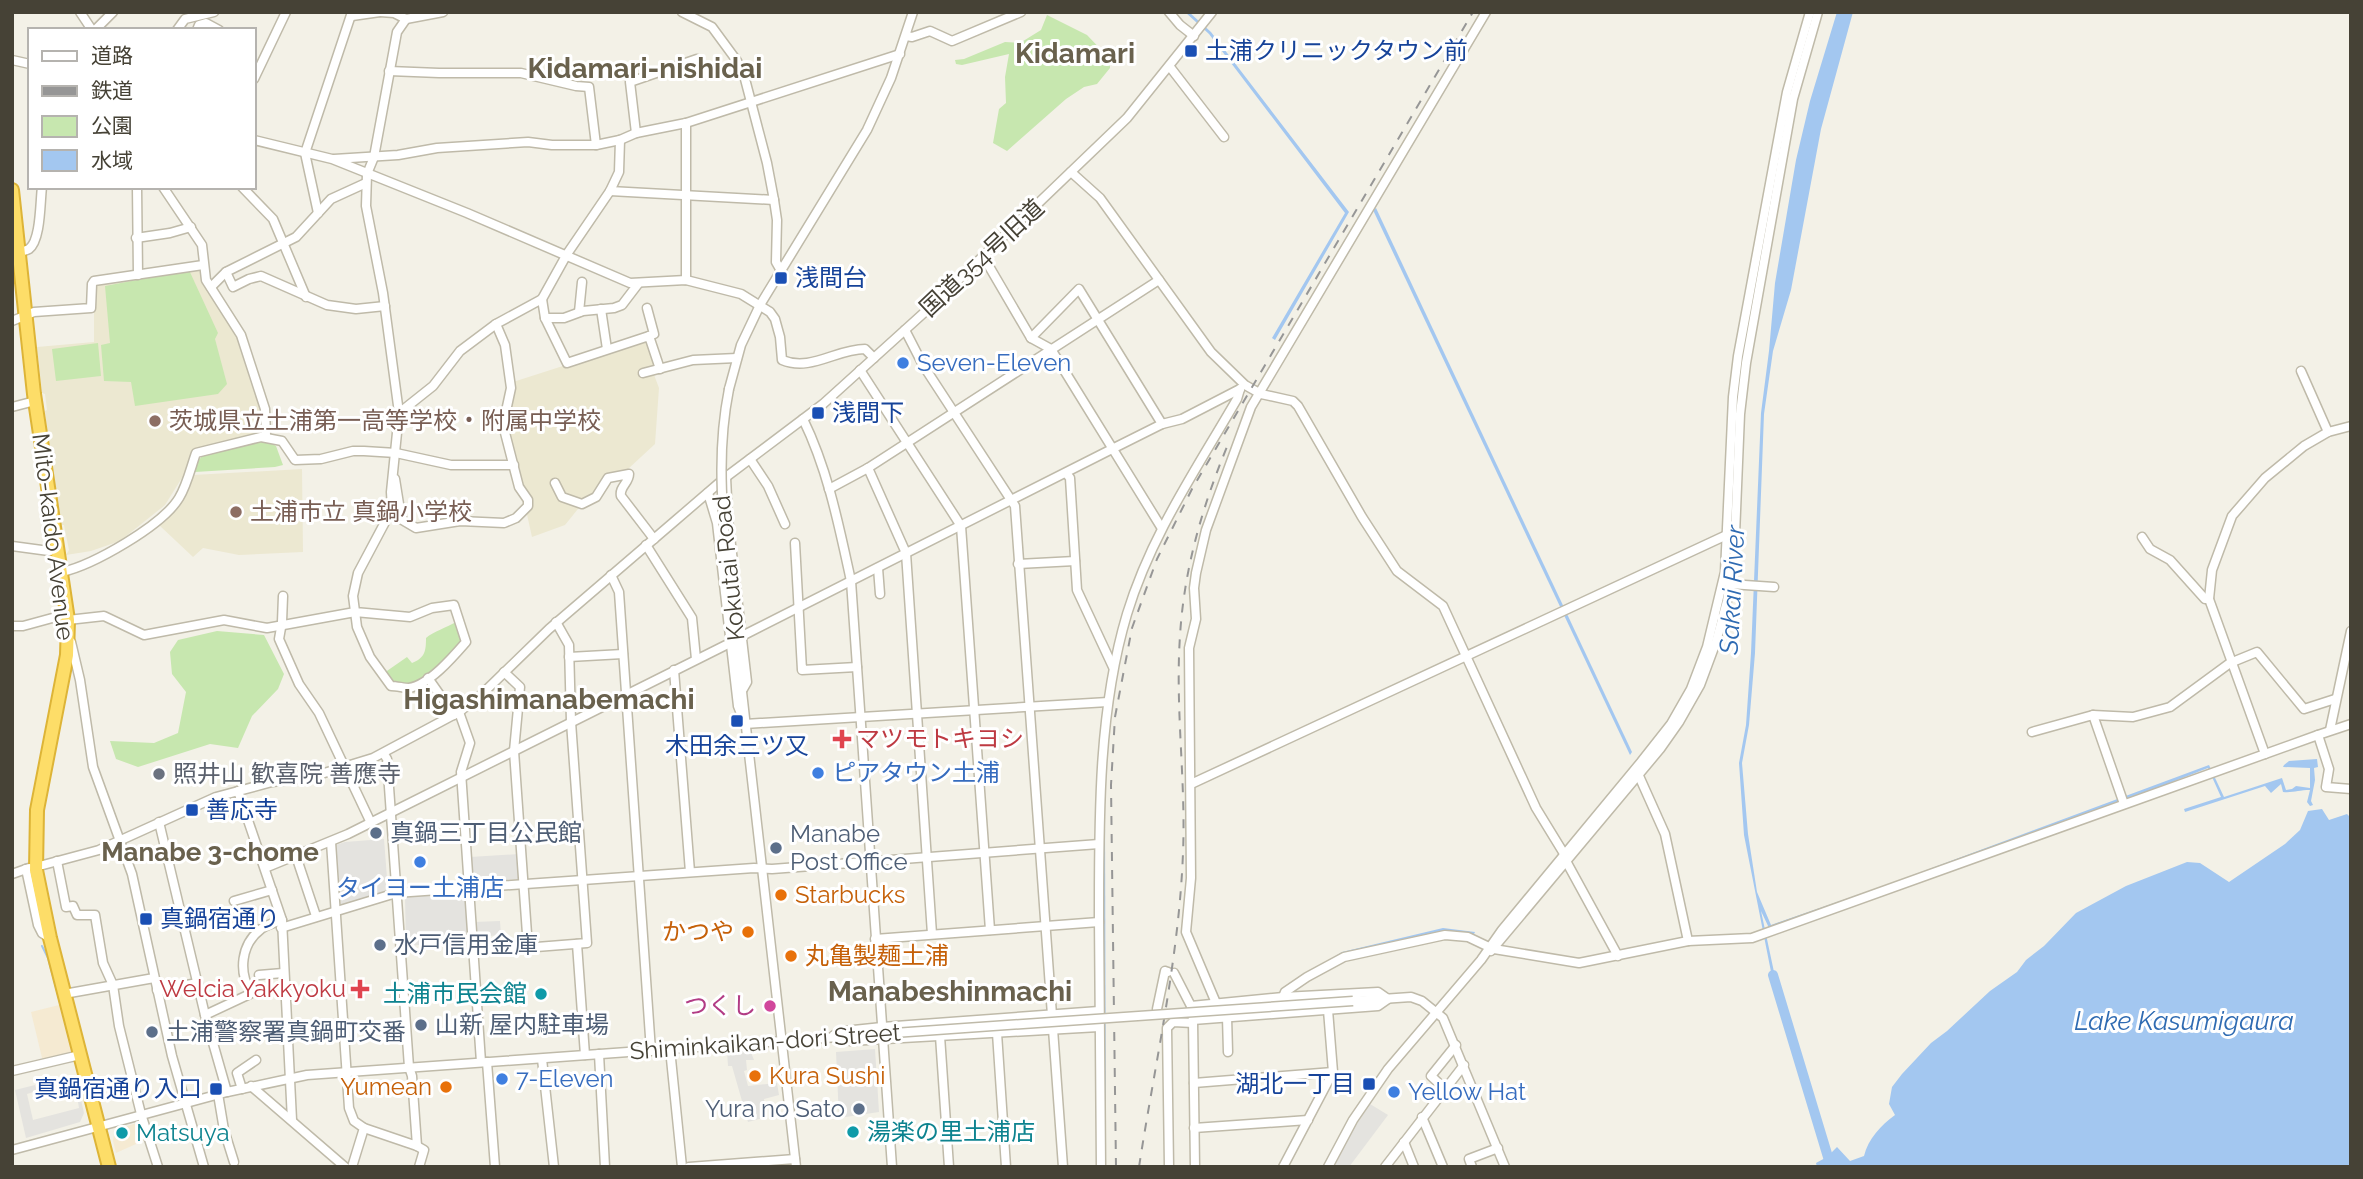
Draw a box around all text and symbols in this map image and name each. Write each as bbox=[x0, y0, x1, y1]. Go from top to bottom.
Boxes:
legend bbox=[28, 28, 256, 189]
place label: 土浦クリニックタウン前 bbox=[1205, 36, 1468, 65]
district label: Kidamari bbox=[1015, 37, 1135, 70]
text: 道路 bbox=[91, 43, 133, 68]
marker: 土浦クリニックタウン前 bbox=[1183, 43, 1199, 59]
district label: Kidamari-nishidai bbox=[527, 52, 763, 85]
text: 鉄道 bbox=[91, 78, 133, 103]
text: 公園 bbox=[91, 113, 133, 138]
text: 水域 bbox=[91, 148, 133, 173]
street label: 国道354号旧道 bbox=[914, 193, 1050, 322]
place label: 浅間台 bbox=[795, 263, 867, 292]
marker: 浅間台 bbox=[773, 270, 789, 286]
place label: Seven-Eleven bbox=[917, 348, 1071, 377]
marker: Seven-Eleven bbox=[895, 355, 911, 371]
place label: 浅間下 bbox=[832, 398, 904, 427]
marker: 浅間下 bbox=[810, 405, 826, 421]
place label: 茨城県立土浦第一高等学校・附属中学校 bbox=[169, 406, 601, 435]
marker: 茨城県立土浦第一高等学校・附属中学校 bbox=[147, 413, 163, 429]
street label: Mito-kaido Avenue bbox=[26, 432, 81, 642]
street label: Kokutai Road bbox=[706, 494, 751, 642]
place label: 土浦市立 真鍋小学校 bbox=[250, 497, 472, 526]
marker: 土浦市立 真鍋小学校 bbox=[228, 504, 244, 520]
water label: Sakai River bbox=[1714, 524, 1750, 656]
district label: Higashimanabemachi bbox=[403, 683, 695, 716]
marker: 木田余三ツ又 bbox=[729, 713, 745, 729]
place label: マツモトキヨシ bbox=[856, 724, 1024, 753]
place label: 木田余三ツ又 bbox=[665, 731, 809, 760]
marker: マツモトキヨシ bbox=[834, 731, 850, 747]
place label: ピアタウン土浦 bbox=[832, 758, 1000, 787]
place label: 照井山 歓喜院 善應寺 bbox=[173, 759, 401, 788]
marker: ピアタウン土浦 bbox=[810, 765, 826, 781]
marker: 照井山 歓喜院 善應寺 bbox=[151, 766, 167, 782]
place label: 善応寺 bbox=[206, 795, 278, 824]
marker: 善応寺 bbox=[184, 802, 200, 818]
place label: 真鍋三丁目公民館 bbox=[390, 818, 582, 847]
place label: Manabe Post Office bbox=[790, 819, 908, 876]
marker: 真鍋三丁目公民館 bbox=[368, 825, 384, 841]
district label: Manabe 3-chome bbox=[101, 837, 319, 867]
marker: Manabe Post Office bbox=[768, 840, 784, 856]
marker: タイヨー土浦店 bbox=[412, 854, 428, 870]
place label: タイヨー土浦店 bbox=[336, 873, 504, 902]
place label: Starbucks bbox=[795, 880, 905, 909]
marker: Starbucks bbox=[773, 887, 789, 903]
place label: 真鍋宿通り bbox=[160, 904, 280, 933]
marker: 真鍋宿通り bbox=[138, 911, 154, 927]
place label: かつや bbox=[662, 917, 734, 946]
marker: かつや bbox=[740, 924, 756, 940]
place label: 水戸信用金庫 bbox=[394, 930, 538, 959]
marker: 水戸信用金庫 bbox=[372, 937, 388, 953]
place label: 丸亀製麺土浦 bbox=[805, 941, 949, 970]
marker: 丸亀製麺土浦 bbox=[783, 948, 799, 964]
place label: Welcia Yakkyoku bbox=[159, 974, 346, 1003]
district label: Manabeshinmachi bbox=[828, 975, 1072, 1008]
place label: 土浦市民会館 bbox=[383, 979, 527, 1008]
marker: Welcia Yakkyoku bbox=[352, 981, 368, 997]
marker: 土浦市民会館 bbox=[533, 986, 549, 1002]
place label: つくし bbox=[684, 991, 756, 1020]
marker: つくし bbox=[762, 998, 778, 1014]
water label: Lake Kasumigaura bbox=[2074, 1006, 2294, 1036]
place label: 山新 屋内駐車場 bbox=[435, 1010, 609, 1039]
place label: 土浦警察署真鍋町交番 bbox=[166, 1017, 406, 1046]
marker: 山新 屋内駐車場 bbox=[413, 1017, 429, 1033]
street label: Shiminkaikan-dori Street bbox=[629, 1018, 901, 1065]
marker: 土浦警察署真鍋町交番 bbox=[144, 1024, 160, 1040]
place label: Kura Sushi bbox=[769, 1061, 885, 1090]
place label: 7-Eleven bbox=[516, 1064, 614, 1093]
marker: Kura Sushi bbox=[747, 1068, 763, 1084]
place label: 湖北一丁目 bbox=[1235, 1069, 1355, 1098]
marker: 7-Eleven bbox=[494, 1071, 510, 1087]
place label: Yumean bbox=[340, 1072, 432, 1101]
place label: 真鍋宿通り入口 bbox=[34, 1074, 202, 1103]
marker: 湖北一丁目 bbox=[1361, 1076, 1377, 1092]
place label: Yellow Hat bbox=[1408, 1077, 1526, 1106]
marker: Yumean bbox=[438, 1079, 454, 1095]
marker: 真鍋宿通り入口 bbox=[208, 1081, 224, 1097]
marker: Yellow Hat bbox=[1386, 1084, 1402, 1100]
place label: Yura no Sato bbox=[705, 1094, 845, 1123]
marker: Yura no Sato bbox=[851, 1101, 867, 1117]
place label: 湯楽の里土浦店 bbox=[867, 1117, 1035, 1146]
place label: Matsuya bbox=[136, 1118, 230, 1147]
marker: 湯楽の里土浦店 bbox=[845, 1124, 861, 1140]
marker: Matsuya bbox=[114, 1125, 130, 1141]

